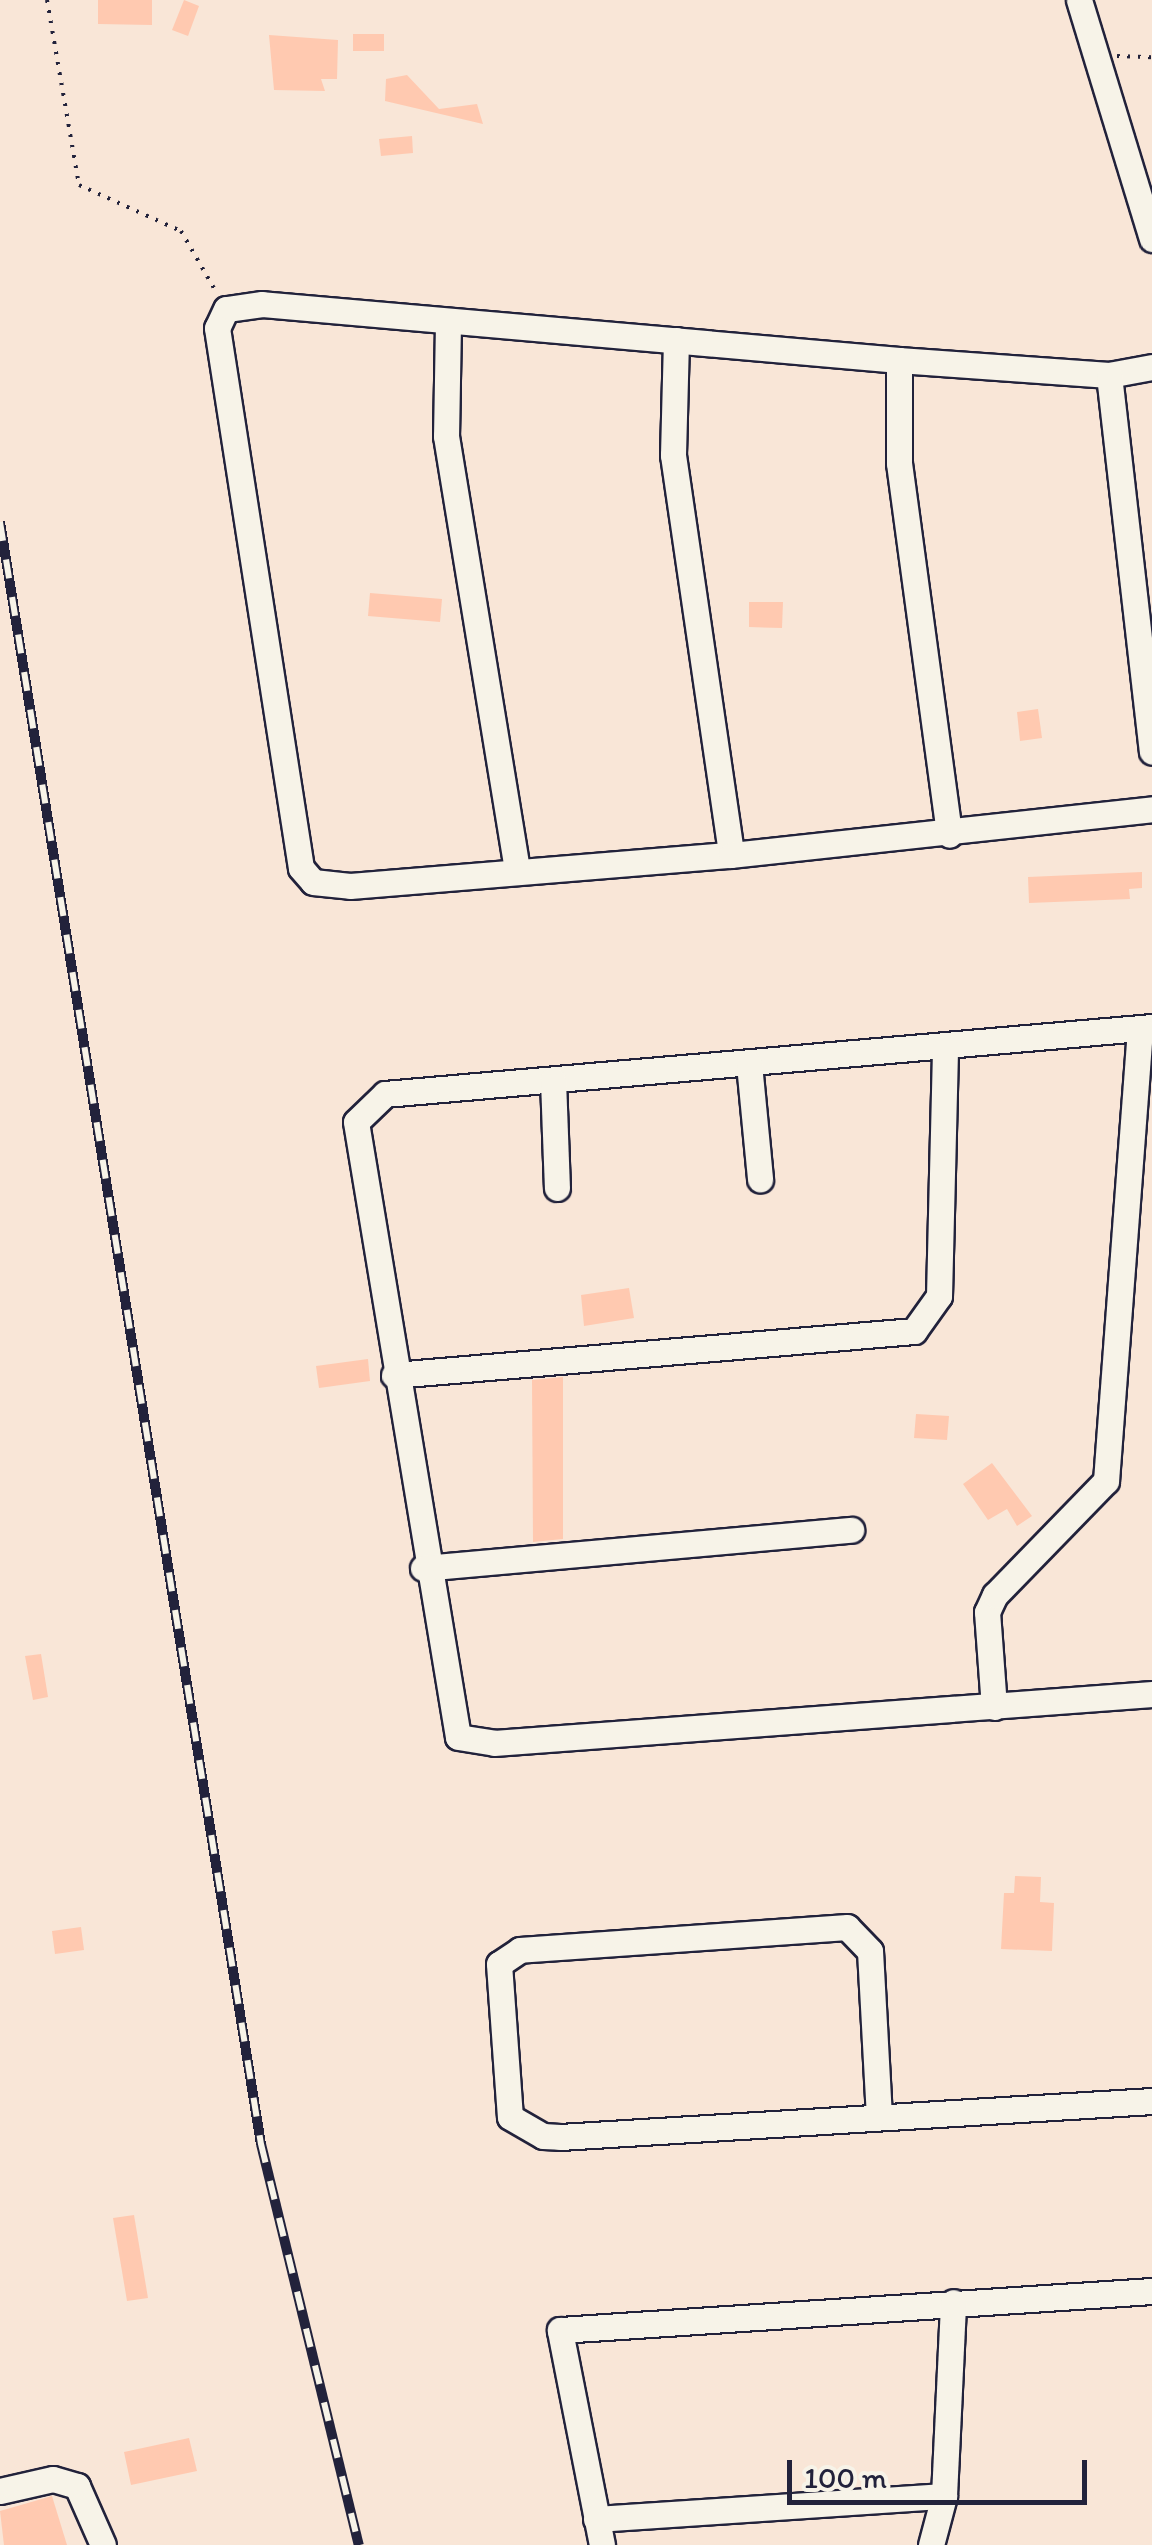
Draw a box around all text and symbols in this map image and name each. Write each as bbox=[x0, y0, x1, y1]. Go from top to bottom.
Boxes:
scale bar bbox=[792, 2440, 1092, 2502]
text: 100 m bbox=[804, 2459, 887, 2496]

